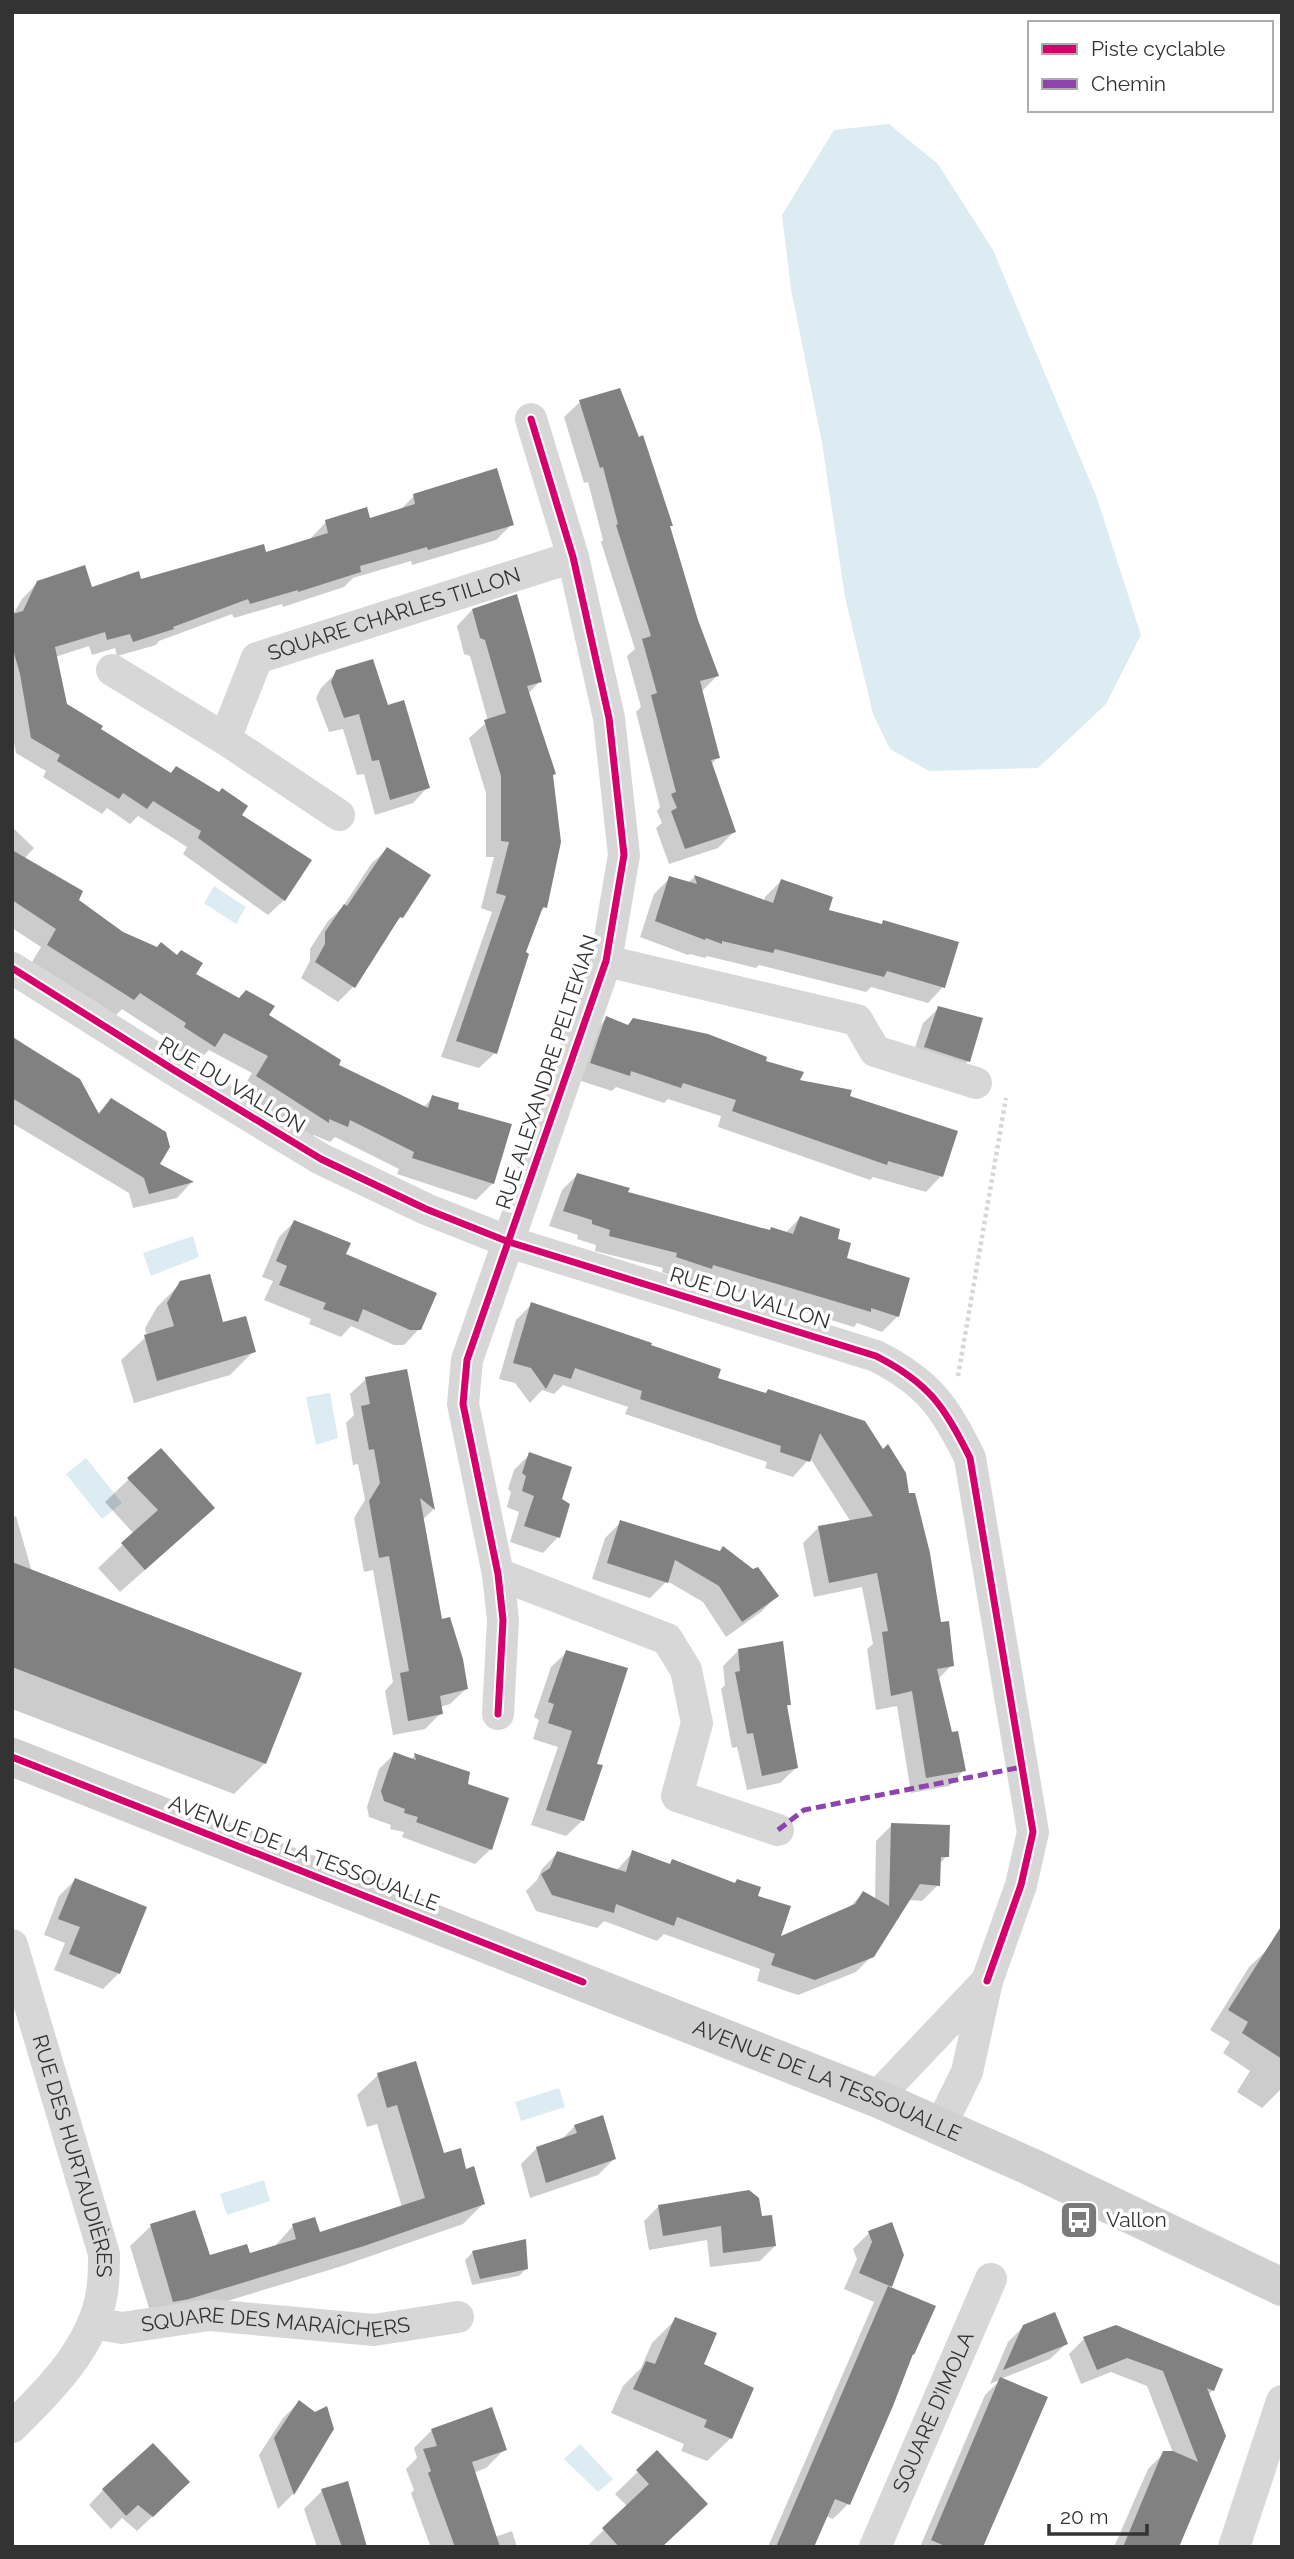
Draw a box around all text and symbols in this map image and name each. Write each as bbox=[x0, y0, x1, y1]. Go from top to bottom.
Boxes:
legend bbox=[1028, 21, 1273, 112]
text: Piste cyclable bbox=[1091, 36, 1225, 61]
text: Chemin bbox=[1091, 71, 1166, 96]
street label: SQUARE CHARLES TILLON bbox=[264, 562, 523, 666]
street label: RUE ALEXANDRE PELTEKIAN bbox=[490, 931, 603, 1212]
street label: RUE DU VALLON bbox=[155, 1031, 310, 1138]
street label: RUE DU VALLON bbox=[667, 1261, 833, 1334]
street label: AVENUE DE LA TESSOUALLE bbox=[166, 1789, 443, 1916]
street label: AVENUE DE LA TESSOUALLE bbox=[690, 2014, 965, 2146]
street label: RUE DES HURTAUDIÈRES bbox=[27, 2032, 117, 2278]
bus stop icon: Vallon bbox=[1058, 2199, 1100, 2241]
place label: Vallon bbox=[1106, 2207, 1167, 2232]
street label: SQUARE DES MARAÎCHERS bbox=[139, 2302, 412, 2342]
street label: SQUARE D’IMOLA bbox=[887, 2328, 979, 2496]
scale bar bbox=[1049, 2492, 1147, 2536]
text: 20 m bbox=[1060, 2504, 1108, 2529]

